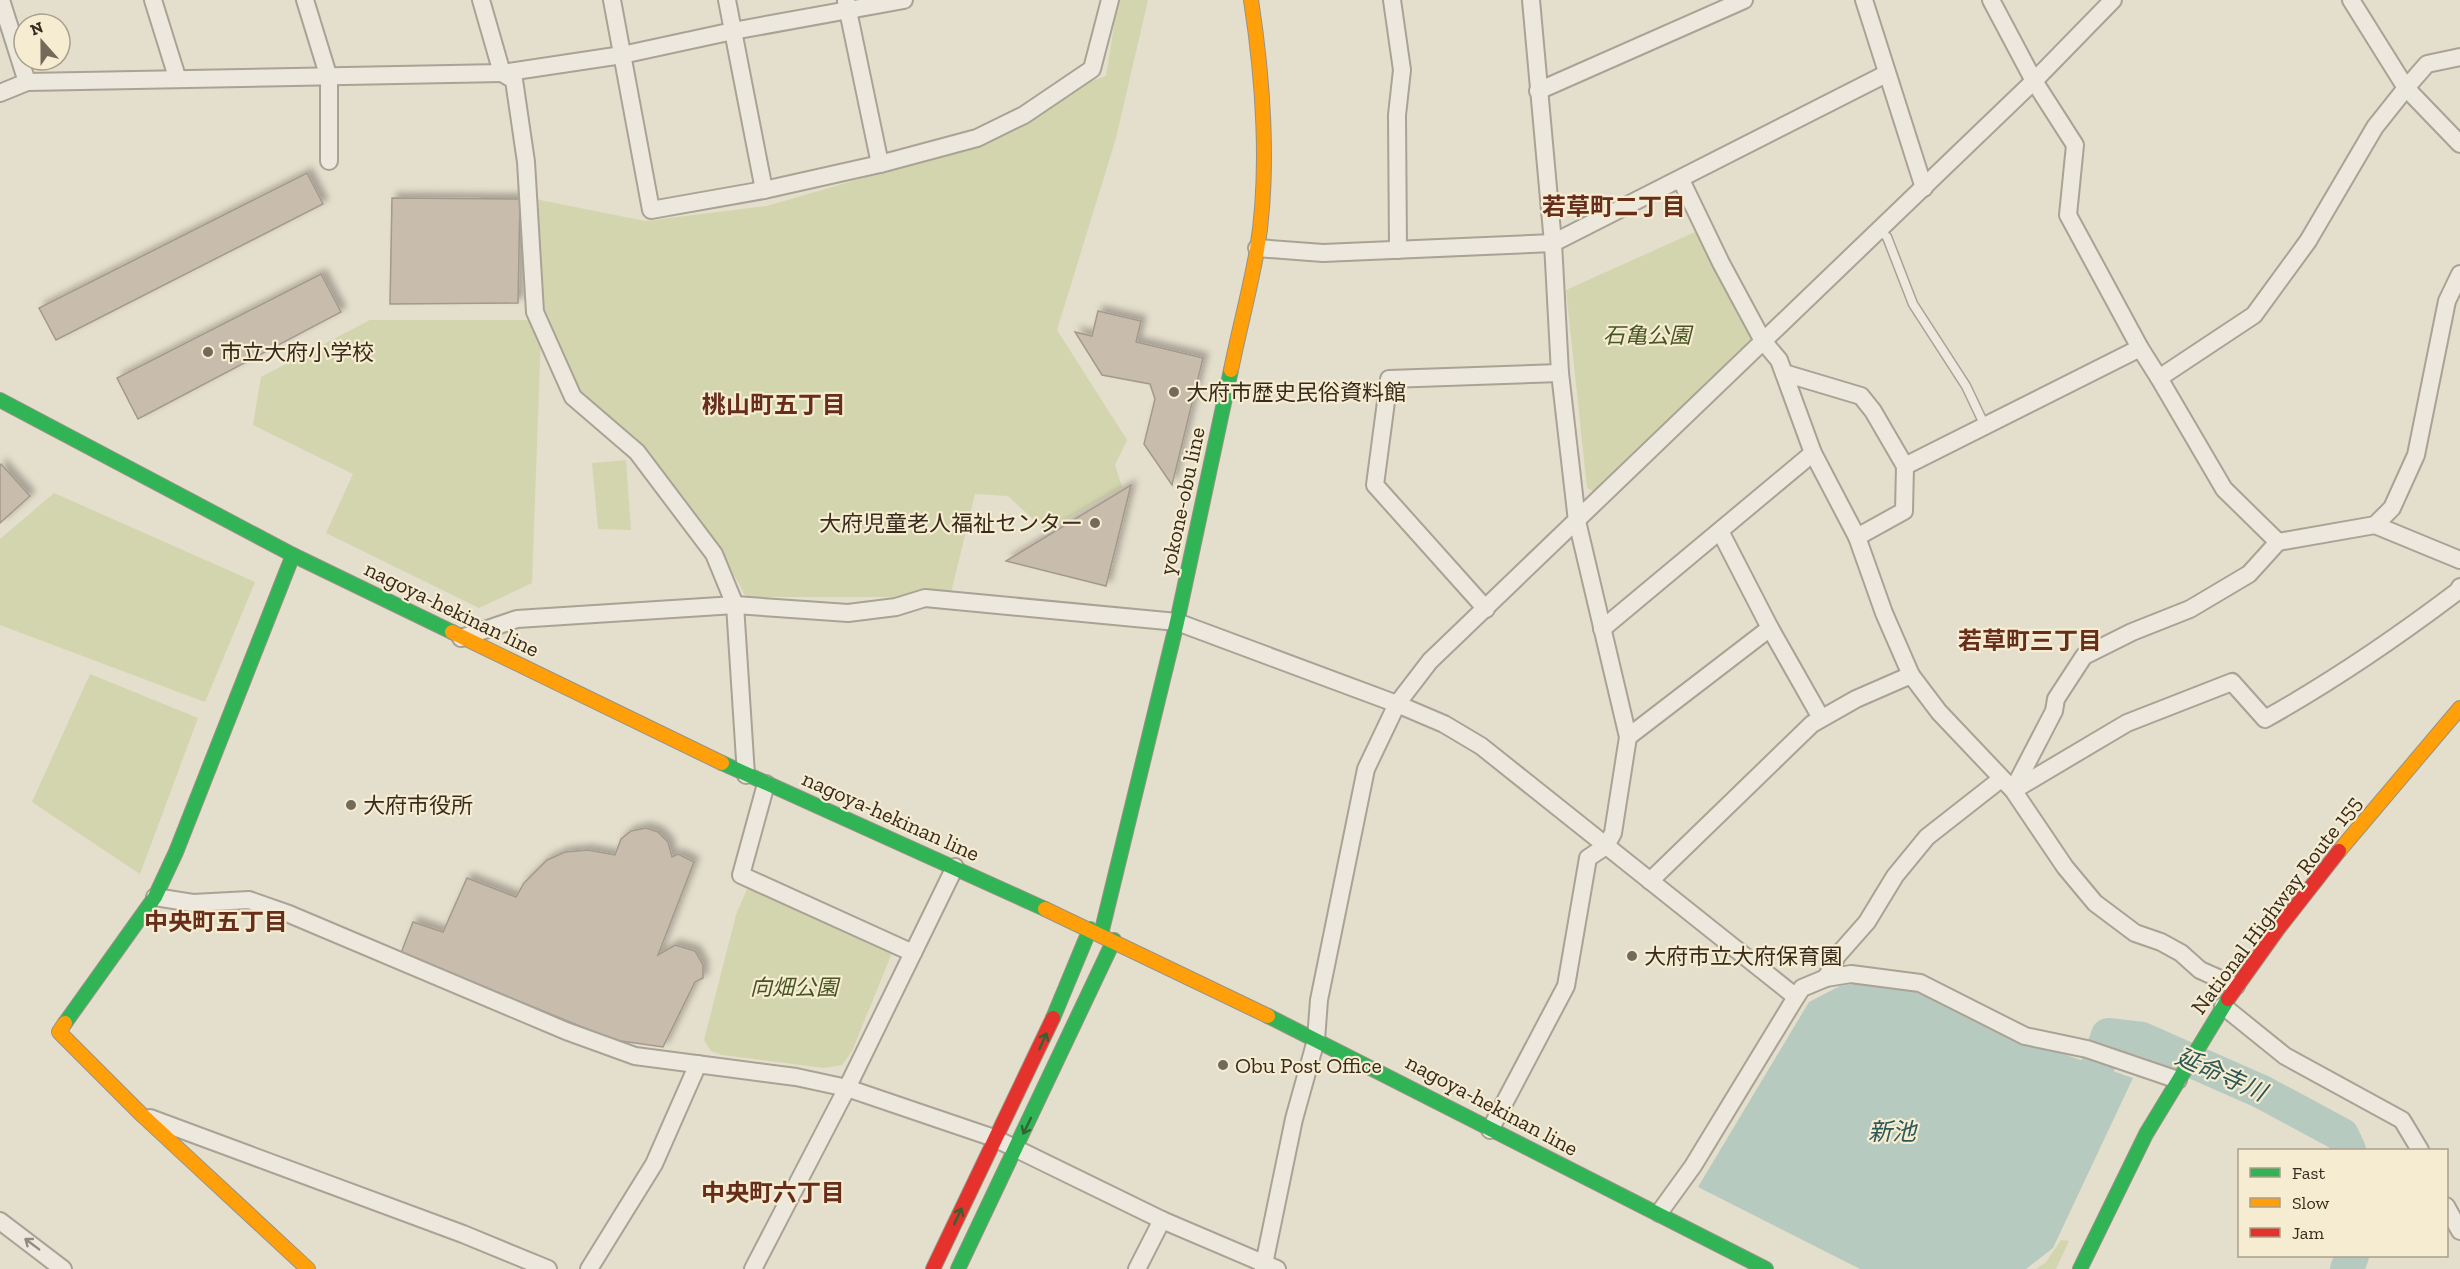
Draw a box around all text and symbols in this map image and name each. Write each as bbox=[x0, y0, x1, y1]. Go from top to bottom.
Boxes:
north arrow bbox=[12, 12, 72, 72]
text: N bbox=[28, 17, 46, 40]
district label: 若草町二丁目 bbox=[1542, 192, 1686, 221]
park label: 石亀公園 bbox=[1603, 322, 1694, 349]
place label: 市立大府小学校 bbox=[220, 339, 374, 366]
marker: 市立大府小学校 bbox=[201, 345, 215, 359]
place label: 大府市歴史民俗資料館 bbox=[1186, 379, 1406, 406]
marker: 大府市歴史民俗資料館 bbox=[1167, 385, 1181, 399]
district label: 桃山町五丁目 bbox=[702, 390, 846, 419]
street label: yokone-obu line bbox=[1153, 425, 1211, 577]
place label: 大府児童老人福祉センター bbox=[819, 510, 1083, 537]
marker: 大府児童老人福祉センター bbox=[1088, 516, 1102, 530]
street label: nagoya-hekinan line bbox=[360, 555, 544, 663]
district label: 若草町三丁目 bbox=[1958, 626, 2102, 655]
street label: nagoya-hekinan line bbox=[798, 765, 984, 867]
street label: National Highway Route 155 bbox=[2185, 790, 2367, 1020]
place label: 大府市役所 bbox=[363, 792, 473, 819]
marker: 大府市役所 bbox=[344, 798, 358, 812]
district label: 中央町五丁目 bbox=[144, 907, 288, 936]
place label: 大府市立大府保育園 bbox=[1644, 943, 1842, 970]
marker: 大府市立大府保育園 bbox=[1625, 949, 1639, 963]
park label: 向畑公園 bbox=[750, 974, 841, 1001]
one-way arrow bbox=[1037, 1032, 1049, 1050]
water label: 延命寺川 bbox=[2171, 1041, 2273, 1108]
street label: nagoya-hekinan line bbox=[1401, 1048, 1583, 1162]
place label: Obu Post Office bbox=[1235, 1052, 1382, 1079]
marker: Obu Post Office bbox=[1216, 1058, 1230, 1072]
one-way arrow bbox=[1020, 1116, 1032, 1134]
water label: 新池 bbox=[1868, 1117, 1918, 1146]
legend bbox=[2238, 1149, 2448, 1257]
text: Fast bbox=[2292, 1162, 2325, 1184]
district label: 中央町六丁目 bbox=[701, 1178, 845, 1207]
text: Slow bbox=[2292, 1192, 2329, 1214]
one-way arrow bbox=[952, 1207, 964, 1225]
text: Jam bbox=[2292, 1222, 2324, 1244]
one-way arrow bbox=[24, 1238, 40, 1251]

